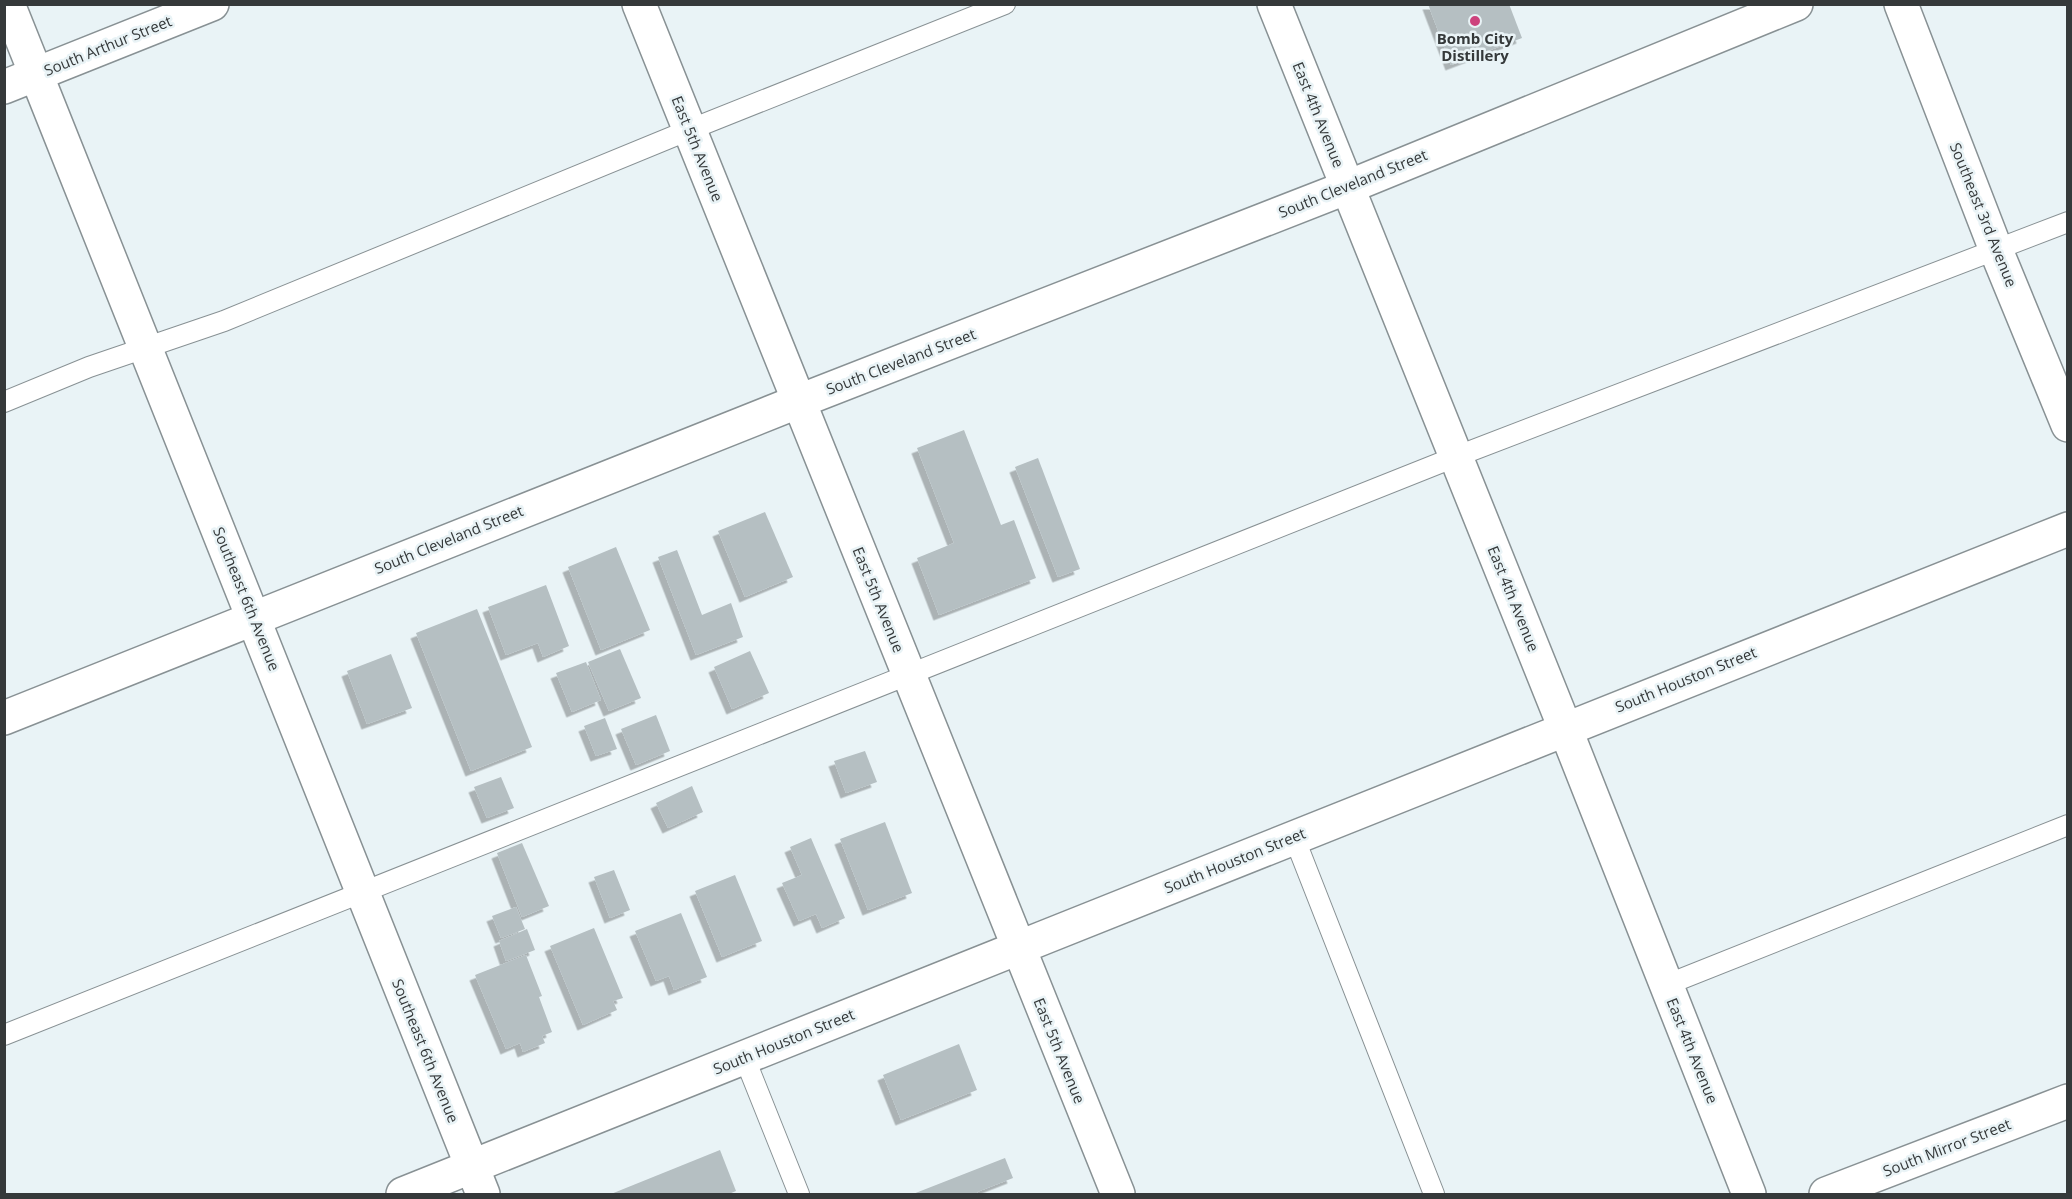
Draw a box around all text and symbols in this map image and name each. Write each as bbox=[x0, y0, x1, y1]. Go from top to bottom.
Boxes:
street label: South Arthur Street bbox=[41, 10, 174, 80]
marker: Bomb City Distillery bbox=[1468, 14, 1482, 28]
place label: Bomb City Distillery bbox=[1437, 28, 1514, 65]
street label: East 4th Avenue bbox=[1289, 59, 1349, 170]
street label: East 5th Avenue bbox=[668, 93, 728, 204]
street label: Southeast 3rd Avenue bbox=[1946, 139, 2022, 290]
street label: South Cleveland Street bbox=[1275, 144, 1430, 222]
street label: South Cleveland Street bbox=[823, 323, 978, 399]
street label: South Cleveland Street bbox=[371, 500, 526, 578]
street label: Southeast 6th Avenue bbox=[209, 524, 285, 673]
street label: East 4th Avenue bbox=[1484, 543, 1544, 654]
street label: East 5th Avenue bbox=[849, 544, 909, 655]
street label: South Houston Street bbox=[1612, 642, 1759, 717]
street label: South Houston Street bbox=[1161, 823, 1308, 898]
street label: Southeast 6th Avenue bbox=[388, 976, 464, 1125]
street label: East 5th Avenue bbox=[1030, 995, 1090, 1106]
street label: East 4th Avenue bbox=[1663, 995, 1723, 1106]
street label: South Houston Street bbox=[710, 1004, 857, 1079]
street label: South Mirror Street bbox=[1880, 1113, 2013, 1181]

